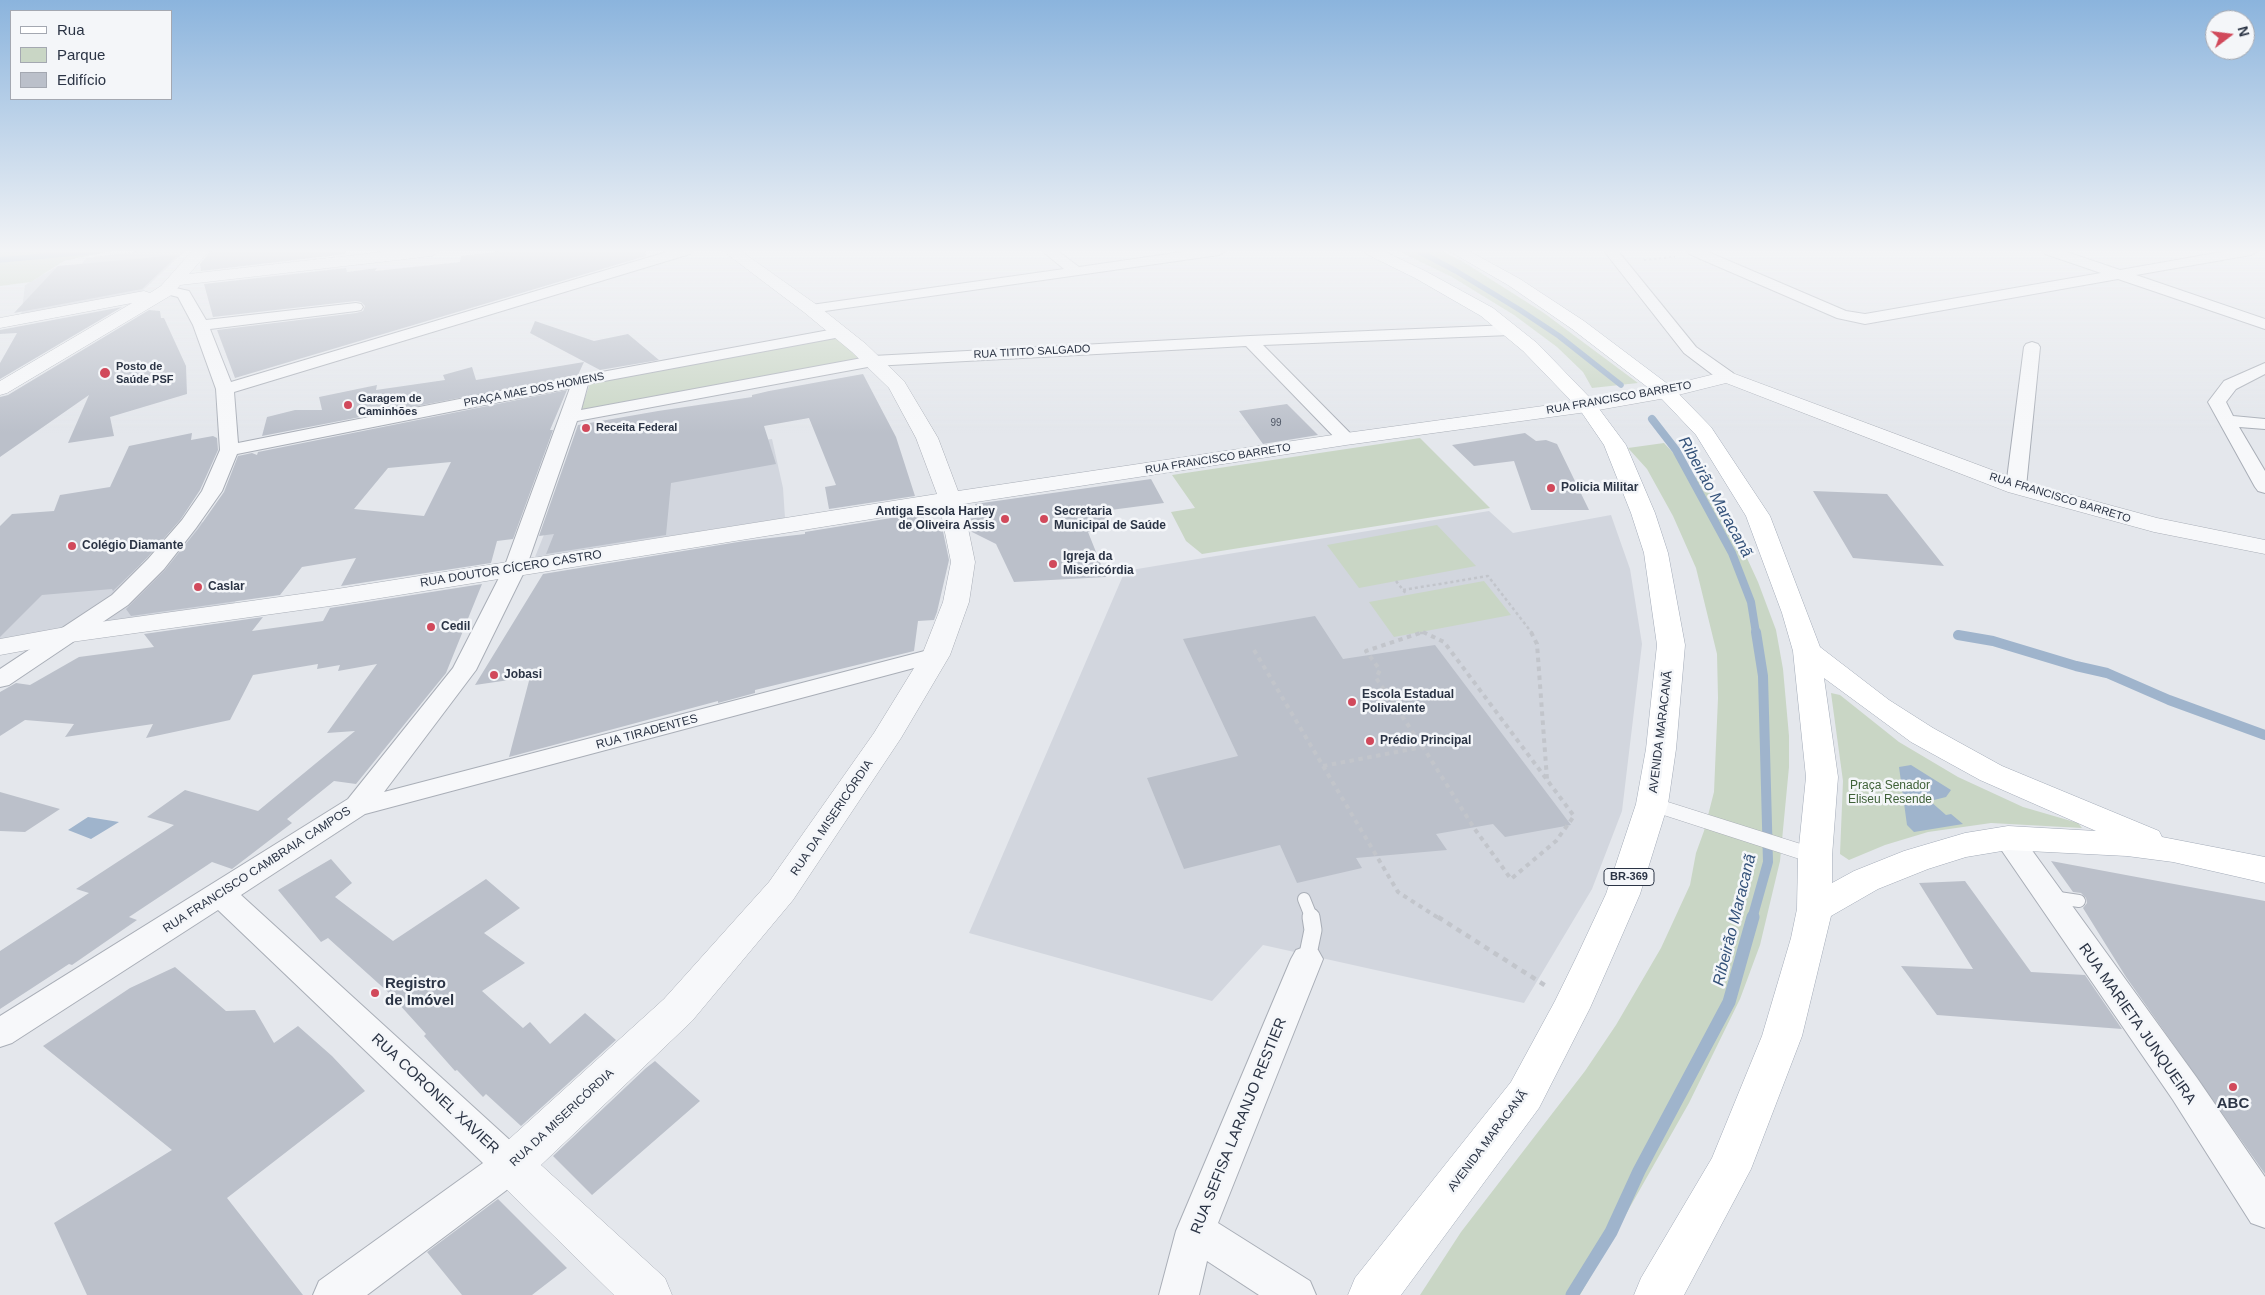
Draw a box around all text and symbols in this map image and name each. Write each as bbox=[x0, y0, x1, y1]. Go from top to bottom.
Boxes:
legend bbox=[10, 10, 172, 100]
north arrow bbox=[2205, 10, 2255, 60]
text: Rua bbox=[57, 21, 85, 38]
text: N bbox=[2234, 24, 2253, 38]
text: Parque bbox=[57, 46, 105, 63]
text: Edifício bbox=[57, 71, 106, 88]
street label: RUA TITITO SALGADO bbox=[973, 342, 1091, 362]
place label: Posto de Saúde PSF bbox=[116, 360, 173, 386]
marker: Posto de Saúde PSF bbox=[98, 366, 112, 380]
street label: PRAÇA MAE DOS HOMENS bbox=[463, 370, 605, 410]
street label: RUA FRANCISCO BARRETO bbox=[1545, 379, 1693, 417]
place label: Garagem de Caminhões bbox=[358, 392, 422, 418]
marker: Garagem de Caminhões bbox=[342, 399, 354, 411]
house number: 99 bbox=[1270, 417, 1282, 429]
place label: Receita Federal bbox=[596, 421, 677, 435]
marker: Receita Federal bbox=[580, 422, 592, 434]
water label: Ribeirão Maracanã bbox=[1674, 433, 1756, 561]
street label: RUA FRANCISCO BARRETO bbox=[1144, 441, 1292, 477]
street label: RUA FRANCISCO BARRETO bbox=[1988, 470, 2132, 526]
place label: Policia Militar bbox=[1561, 481, 1638, 495]
marker: Policia Militar bbox=[1545, 482, 1557, 494]
place label: Antiga Escola Harley de Oliveira Assis bbox=[876, 505, 995, 533]
place label: Secretaria Municipal de Saúde bbox=[1054, 505, 1166, 533]
marker: Antiga Escola Harley de Oliveira Assis bbox=[999, 513, 1011, 525]
marker: Secretaria Municipal de Saúde bbox=[1038, 513, 1050, 525]
place label: Colégio Diamante bbox=[82, 539, 183, 553]
marker: Colégio Diamante bbox=[66, 540, 78, 552]
street label: RUA DOUTOR CÍCERO CASTRO bbox=[419, 548, 603, 590]
place label: Igreja da Misericórdia bbox=[1063, 550, 1134, 578]
marker: Igreja da Misericórdia bbox=[1047, 558, 1059, 570]
place label: Caslar bbox=[208, 580, 245, 594]
marker: Caslar bbox=[192, 581, 204, 593]
place label: Cedil bbox=[441, 620, 470, 634]
marker: Cedil bbox=[425, 621, 437, 633]
place label: Jobasi bbox=[504, 668, 542, 682]
marker: Jobasi bbox=[488, 669, 500, 681]
street label: AVENIDA MARACANÃ bbox=[1646, 670, 1676, 794]
place label: Escola Estadual Polivalente bbox=[1362, 688, 1454, 716]
marker: Escola Estadual Polivalente bbox=[1346, 696, 1358, 708]
street label: RUA TIRADENTES bbox=[595, 711, 699, 753]
place label: Prédio Principal bbox=[1380, 734, 1471, 748]
marker: Prédio Principal bbox=[1364, 735, 1376, 747]
street label: RUA DA MISERICÓRDIA bbox=[788, 757, 876, 879]
park label: Praça Senador Eliseu Resende bbox=[1848, 779, 1932, 807]
street label: RUA FRANCISCO CAMBRAIA CAMPOS bbox=[161, 804, 353, 936]
water label: Ribeirão Maracanã bbox=[1709, 852, 1761, 988]
road number: BR-369 bbox=[1604, 869, 1654, 886]
street label: RUA MARIETA JUNQUEIRA bbox=[2074, 940, 2200, 1108]
place label: Registro de Imóvel bbox=[385, 975, 454, 1010]
marker: Registro de Imóvel bbox=[369, 987, 381, 999]
street label: RUA SEFISA LARANJO RESTIER bbox=[1187, 1015, 1291, 1237]
street label: RUA CORONEL XAVIER bbox=[367, 1030, 503, 1158]
street label: RUA DA MISERICÓRDIA bbox=[507, 1066, 617, 1170]
marker: ABC bbox=[2227, 1081, 2239, 1093]
street label: AVENIDA MARACANÃ bbox=[1445, 1087, 1531, 1195]
place label: ABC bbox=[2217, 1095, 2249, 1113]

